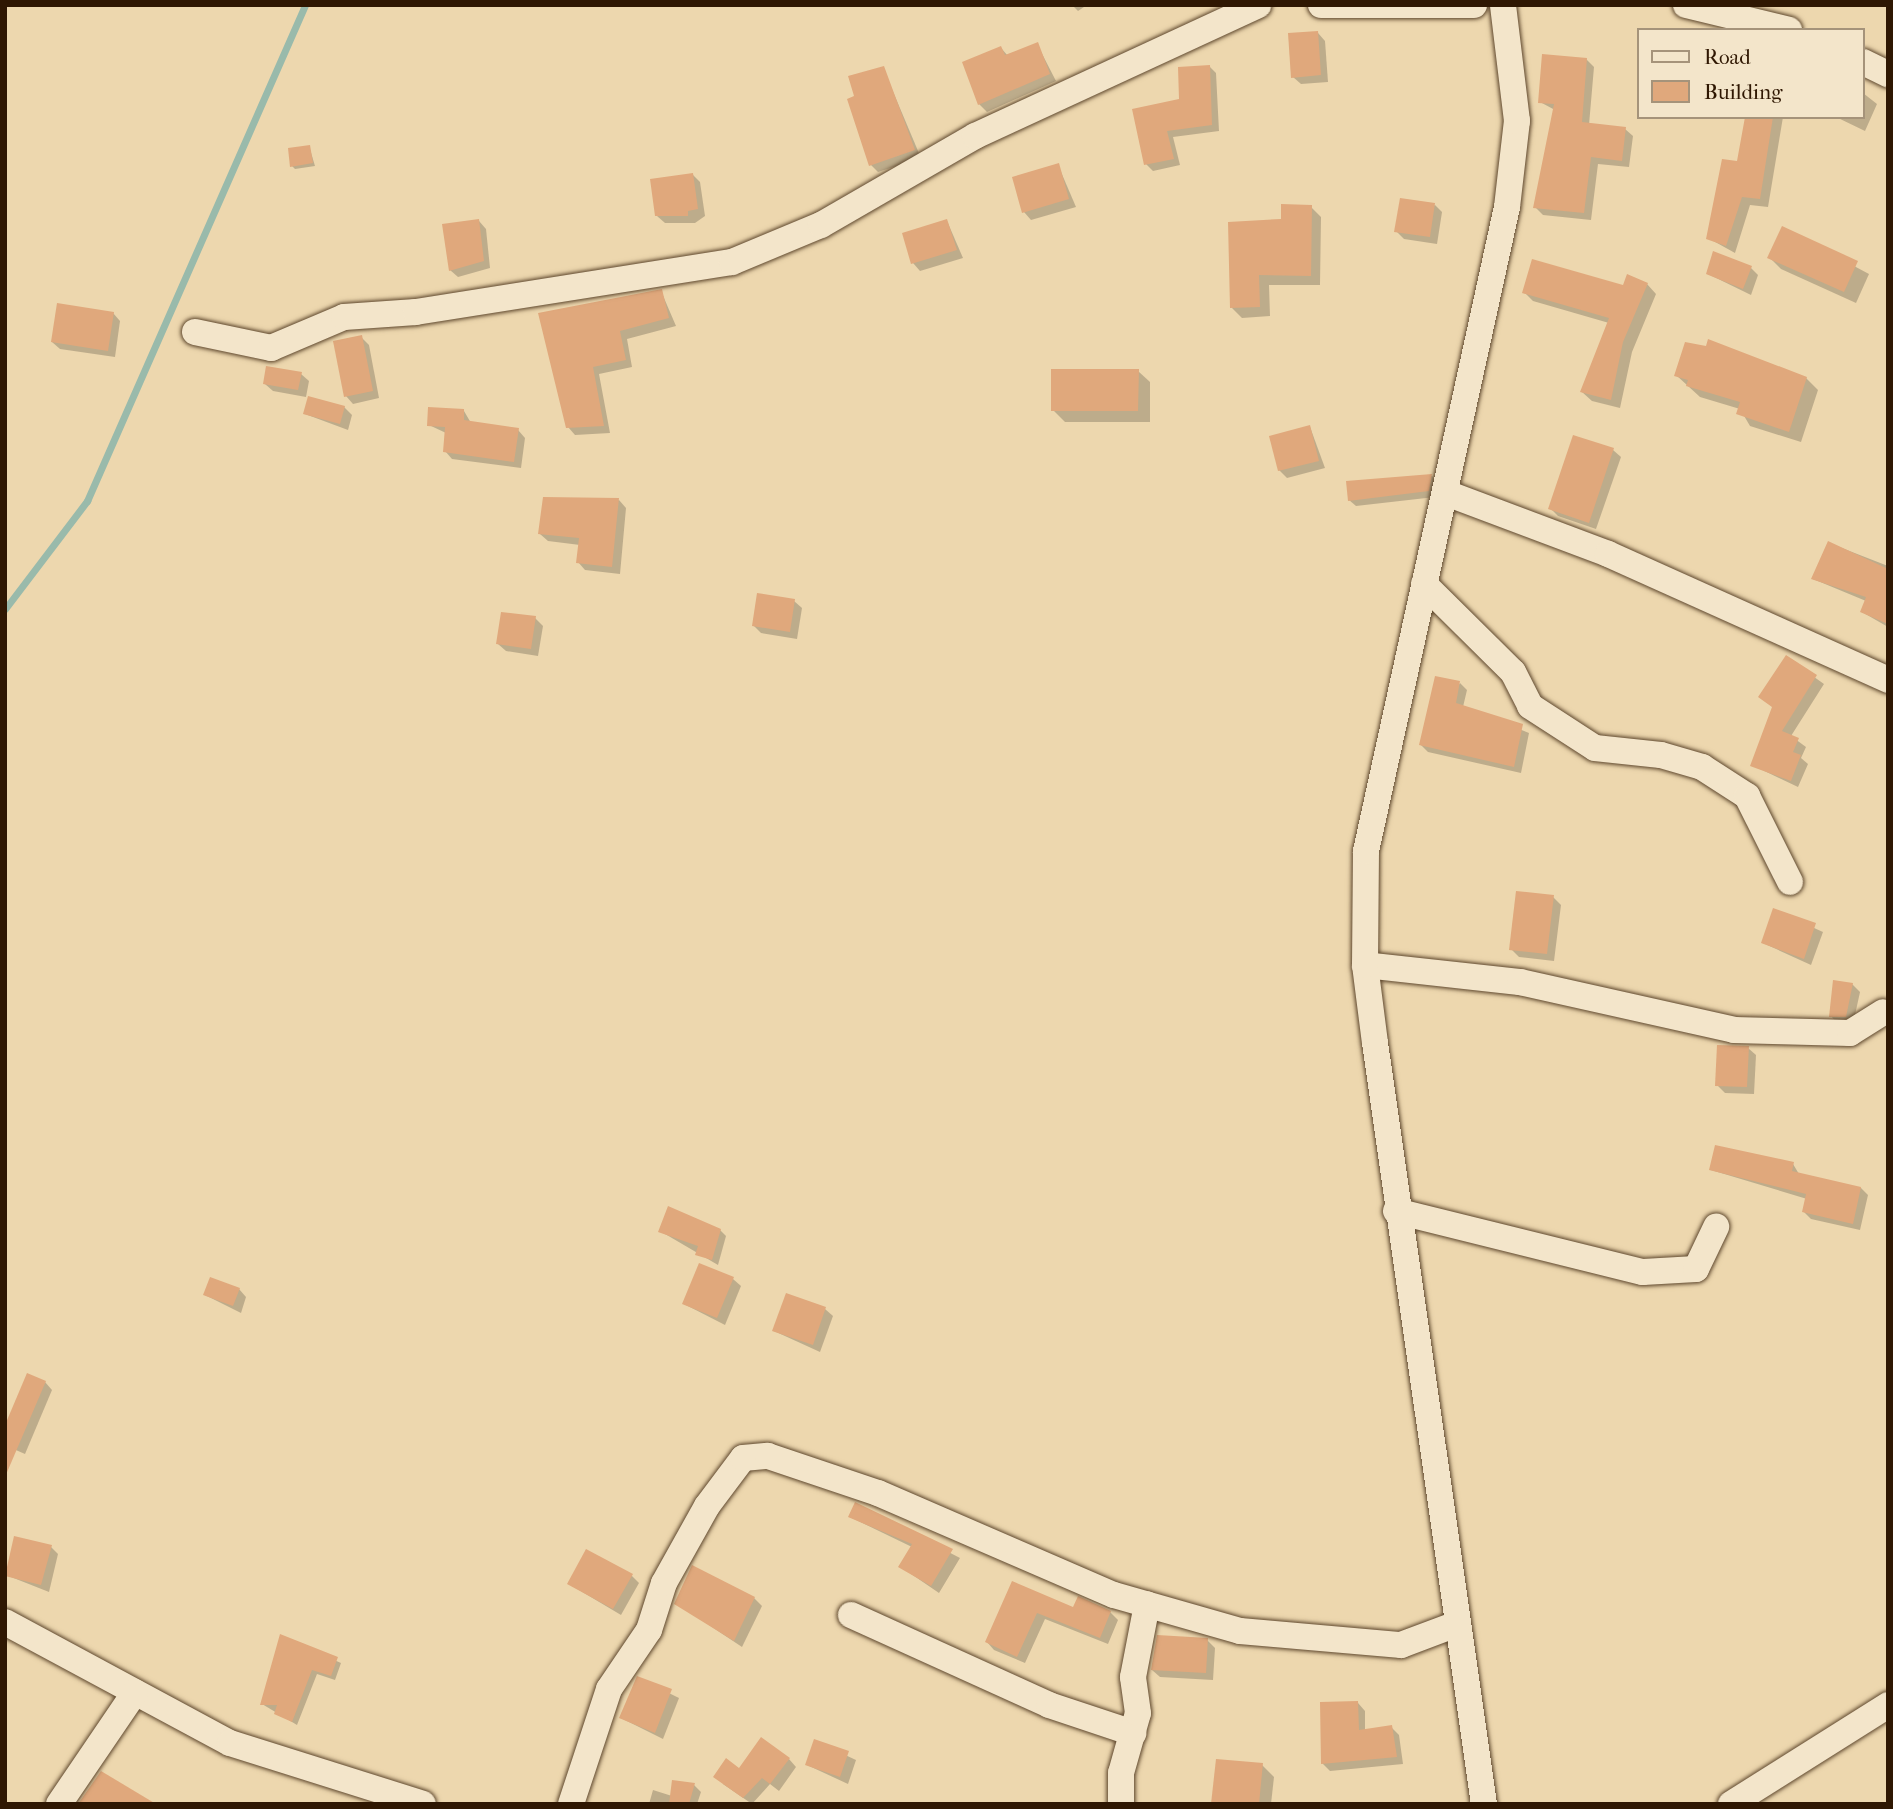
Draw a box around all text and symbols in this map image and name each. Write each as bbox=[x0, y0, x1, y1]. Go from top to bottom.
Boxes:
legend bbox=[1638, 28, 1865, 119]
text: Road bbox=[1704, 45, 1751, 69]
text: Building bbox=[1704, 80, 1782, 104]

